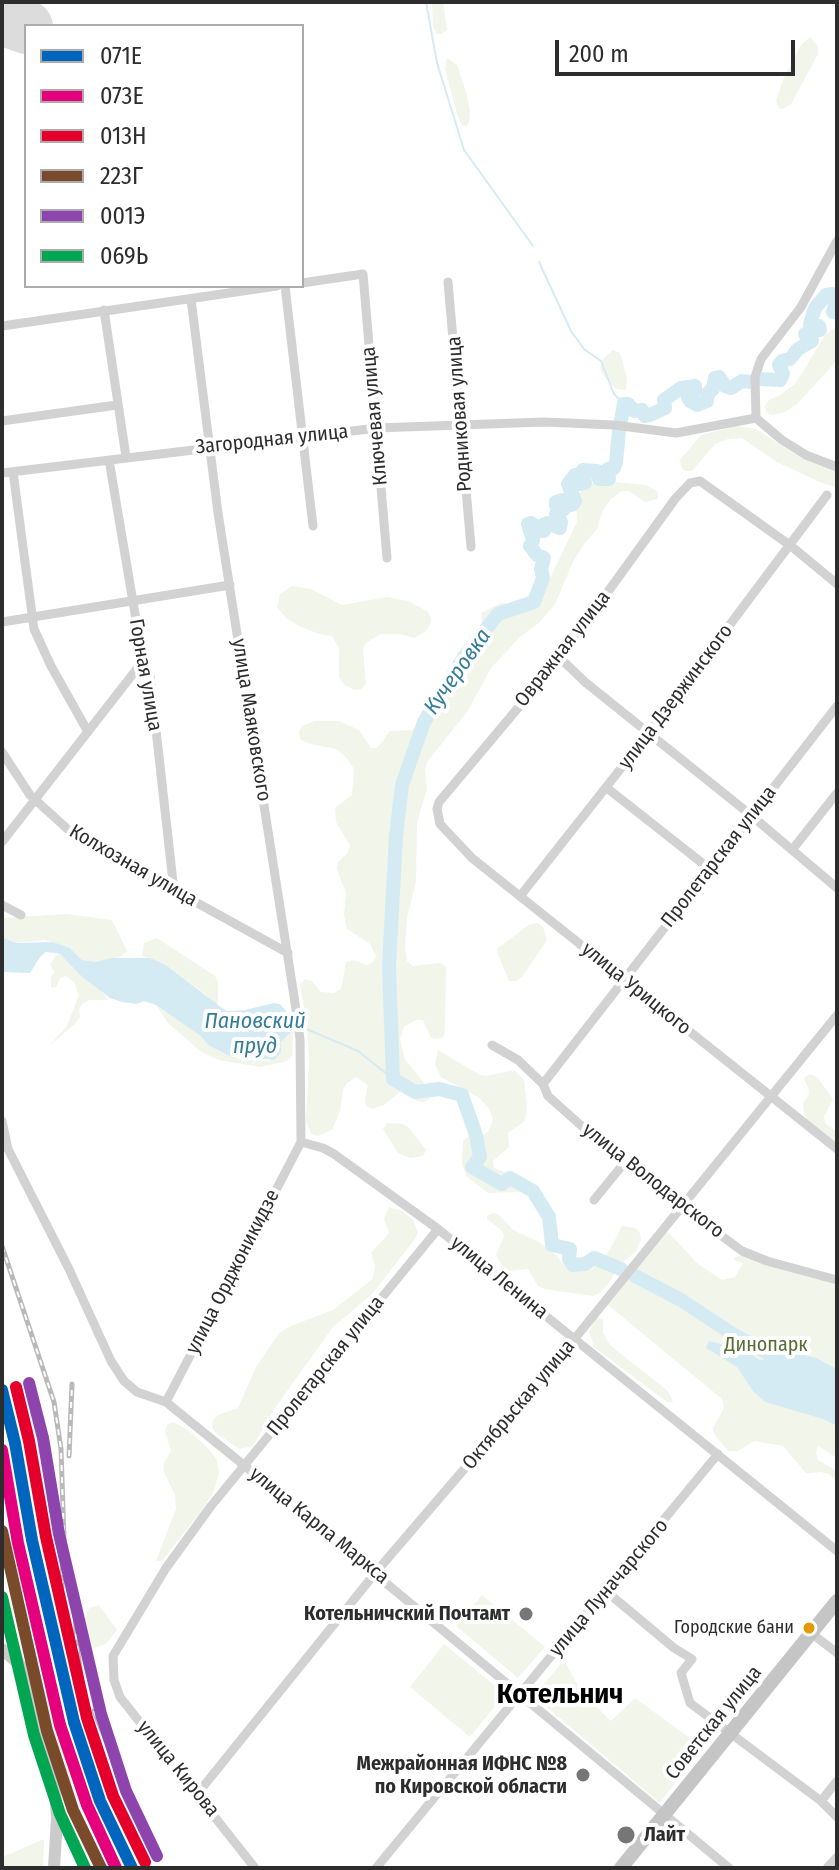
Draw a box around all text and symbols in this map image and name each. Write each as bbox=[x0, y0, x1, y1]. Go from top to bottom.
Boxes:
legend bbox=[24, 24, 304, 288]
scale bar bbox=[559, 24, 799, 74]
text: 200 m bbox=[569, 40, 629, 68]
text: 071Е bbox=[100, 42, 142, 70]
text: 073Е bbox=[100, 82, 144, 110]
text: 013Н bbox=[100, 122, 147, 150]
text: 223Г bbox=[100, 162, 143, 190]
text: 001Э bbox=[100, 202, 145, 230]
text: 069Ь bbox=[100, 242, 148, 270]
street label: Родниковая улица bbox=[443, 335, 477, 493]
street label: Ключевая улица bbox=[357, 346, 393, 486]
street label: Загородная улица bbox=[195, 420, 349, 460]
street label: Овражная улица bbox=[510, 586, 616, 712]
street label: Горная улица bbox=[123, 617, 167, 733]
street label: улица Дзержинского bbox=[614, 620, 738, 774]
water label: Кучеровка bbox=[419, 624, 497, 720]
street label: улица Маяковского bbox=[226, 637, 276, 803]
street label: Пролетарская улица bbox=[656, 782, 782, 932]
street label: Колхозная улица bbox=[65, 820, 201, 912]
street label: улица Урицкого bbox=[576, 938, 696, 1040]
water label: Пановский пруд bbox=[204, 1009, 306, 1060]
street label: улица Володарского bbox=[577, 1118, 729, 1244]
street label: улица Орджоникидзе bbox=[181, 1186, 285, 1358]
street label: улица Ленина bbox=[445, 1231, 553, 1325]
street label: Пролетарская улица bbox=[262, 1291, 390, 1441]
park label: Динопарк bbox=[724, 1333, 808, 1357]
street label: Октябрьская улица bbox=[458, 1335, 580, 1475]
street label: улица Карла Маркса bbox=[244, 1462, 394, 1590]
street label: улица Луначарского bbox=[544, 1514, 674, 1662]
place label: Котельничский Почтамт bbox=[304, 1602, 510, 1626]
marker: Котельничский Почтамт bbox=[517, 1605, 535, 1623]
place label: Городские бани bbox=[674, 1617, 794, 1639]
marker: Городские бани bbox=[801, 1620, 817, 1636]
street label: Советская улица bbox=[661, 1661, 767, 1785]
district label: Котельнич bbox=[497, 1678, 623, 1712]
street label: улица Кирова bbox=[132, 1716, 224, 1822]
place label: Межрайонная ИФНС №8 по Кировской области bbox=[357, 1752, 567, 1799]
marker: Межрайонная ИФНС №8 по Кировской области bbox=[574, 1766, 592, 1784]
place label: Лайт bbox=[644, 1823, 685, 1847]
marker: Лайт bbox=[615, 1824, 637, 1846]

